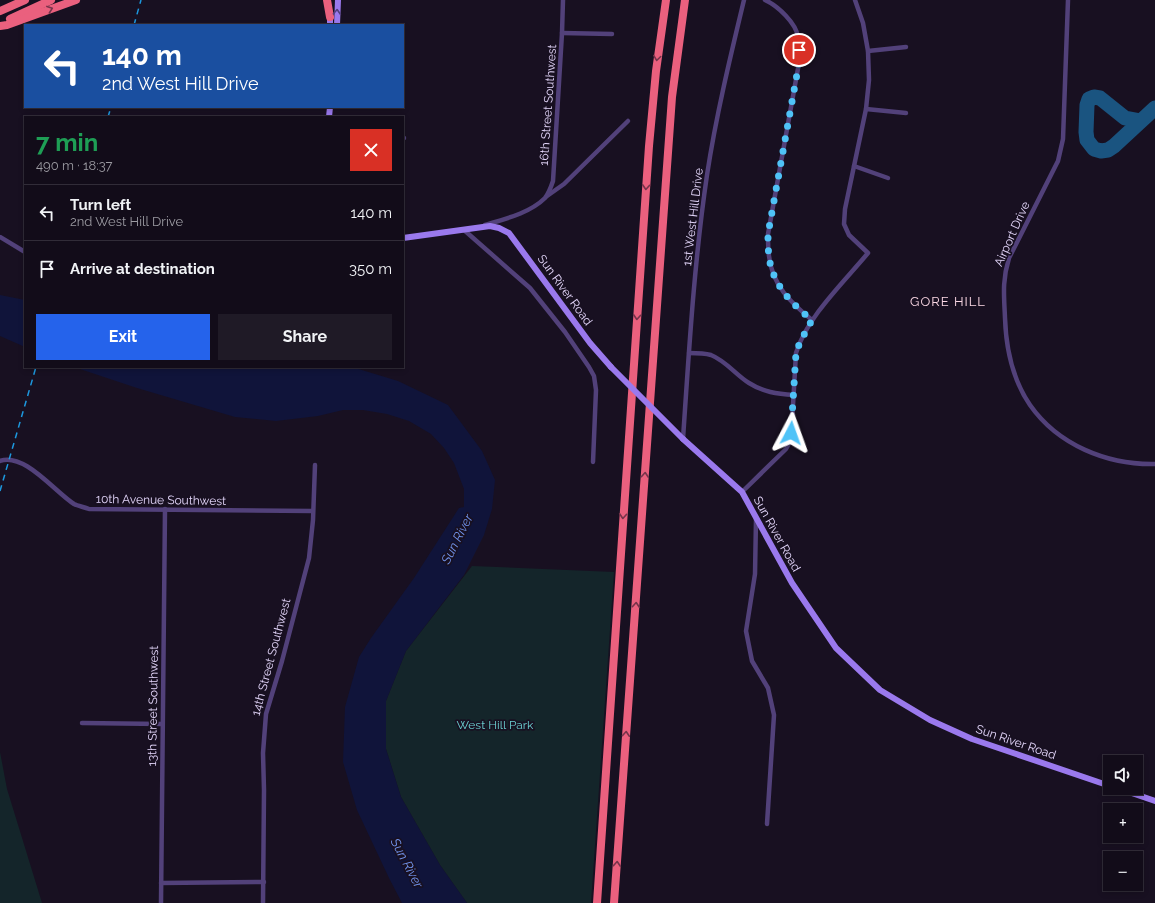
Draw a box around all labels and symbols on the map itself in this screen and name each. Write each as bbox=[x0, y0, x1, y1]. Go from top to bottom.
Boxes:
one-way arrow bbox=[47, 6, 54, 14]
one-way arrow bbox=[333, 9, 342, 16]
pin bbox=[782, 33, 816, 67]
street label: 16th Street Southwest bbox=[537, 44, 559, 166]
one-way arrow bbox=[653, 55, 662, 61]
street label: 1st West Hill Drive bbox=[680, 167, 706, 267]
one-way arrow bbox=[641, 184, 650, 190]
street label: Airport Drive bbox=[991, 199, 1033, 269]
street label: Sun River Road bbox=[535, 252, 595, 328]
district label: GORE HILL bbox=[910, 294, 986, 309]
one-way arrow bbox=[633, 314, 642, 320]
position arrow bbox=[770, 412, 812, 454]
one-way arrow bbox=[641, 472, 650, 478]
street label: 10th Avenue Southwest bbox=[96, 492, 226, 508]
street label: Sun River Road bbox=[751, 494, 803, 574]
water label: Sun River bbox=[438, 511, 476, 567]
one-way arrow bbox=[619, 513, 628, 519]
street label: 14th Street Southwest bbox=[249, 597, 293, 717]
one-way arrow bbox=[631, 602, 640, 608]
street label: 13th Street Southwest bbox=[145, 645, 161, 767]
park label: West Hill Park bbox=[457, 718, 534, 732]
street label: Sun River Road bbox=[974, 722, 1058, 762]
one-way arrow bbox=[622, 731, 631, 737]
water label: Sun River bbox=[387, 835, 427, 891]
one-way arrow bbox=[613, 861, 622, 867]

